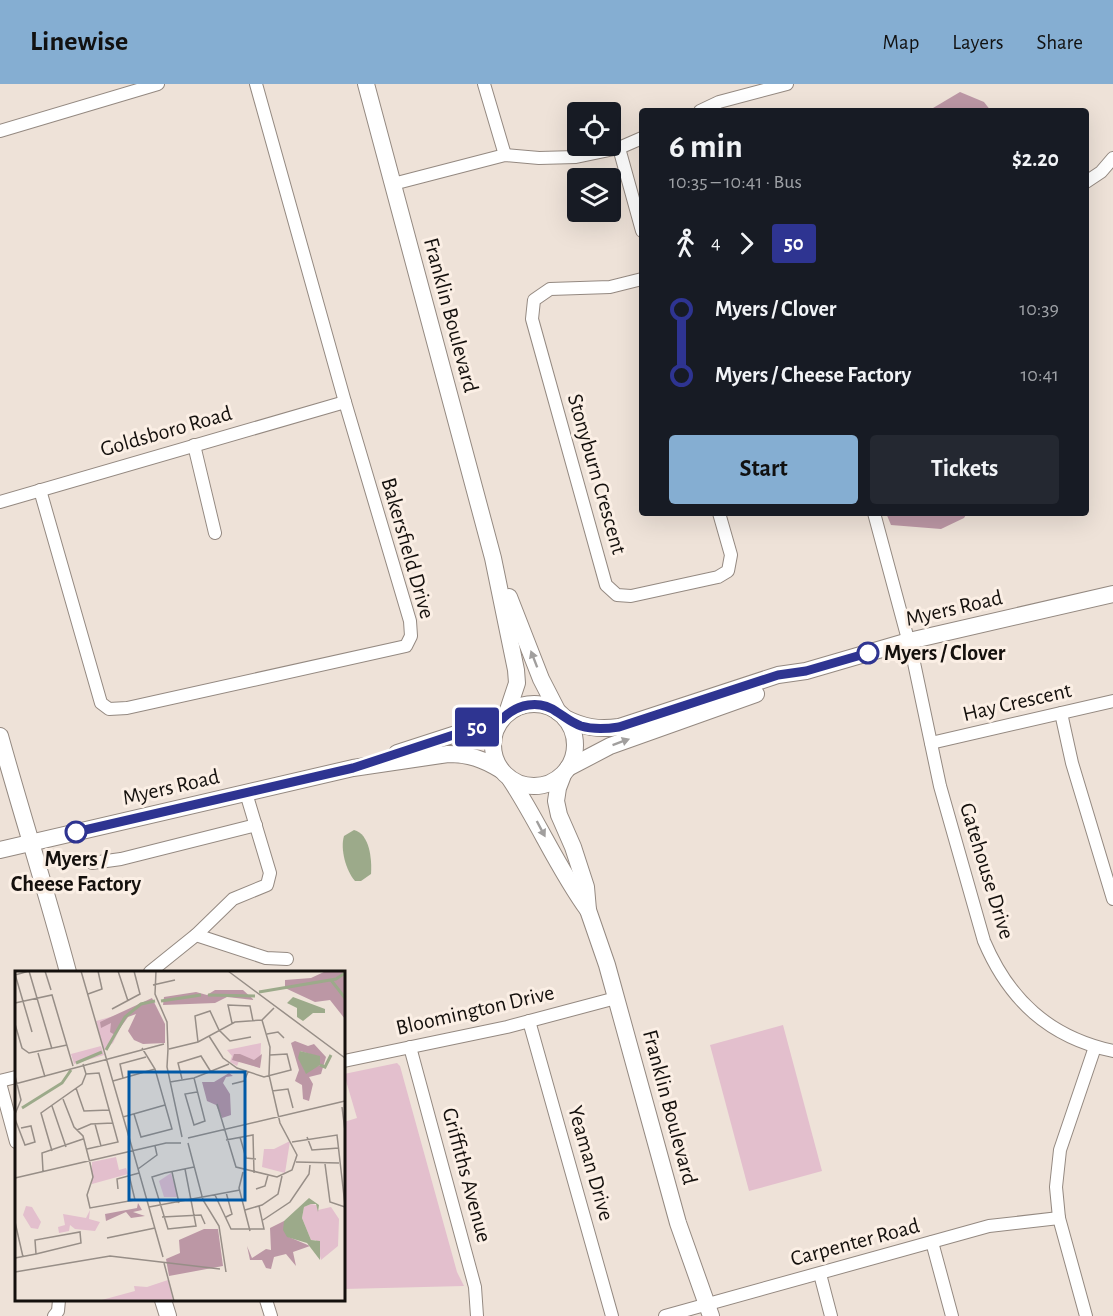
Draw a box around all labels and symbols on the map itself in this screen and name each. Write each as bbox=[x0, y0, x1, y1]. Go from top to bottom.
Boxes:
street label: Franklin Boulevard bbox=[420, 235, 482, 395]
street label: Stonyburn Crescent bbox=[564, 391, 630, 557]
street label: Goldsboro Road bbox=[98, 402, 234, 460]
street label: Bakersfield Drive bbox=[377, 475, 439, 621]
street label: Myers Road bbox=[903, 586, 1005, 630]
marker: Myers / Clover bbox=[857, 642, 879, 664]
place label: Myers / Clover bbox=[884, 642, 1006, 665]
one-way arrow bbox=[529, 650, 538, 668]
street label: Hay Crescent bbox=[961, 679, 1073, 725]
line badge: 50 bbox=[450, 708, 504, 746]
one-way arrow bbox=[612, 737, 630, 747]
street label: Myers Road bbox=[120, 765, 222, 809]
street label: Gatehouse Drive bbox=[956, 800, 1018, 942]
marker: Myers / Cheese Factory bbox=[65, 821, 87, 843]
one-way arrow bbox=[536, 821, 546, 838]
place label: Myers / Cheese Factory bbox=[11, 848, 141, 896]
inset map bbox=[15, 971, 345, 1301]
street label: Bloomington Drive bbox=[394, 981, 556, 1039]
street label: Franklin Boulevard bbox=[639, 1027, 701, 1187]
street label: Yeaman Drive bbox=[564, 1103, 618, 1223]
street label: Griffiths Avenue bbox=[438, 1105, 496, 1245]
street label: Carpenter Road bbox=[788, 1214, 922, 1270]

